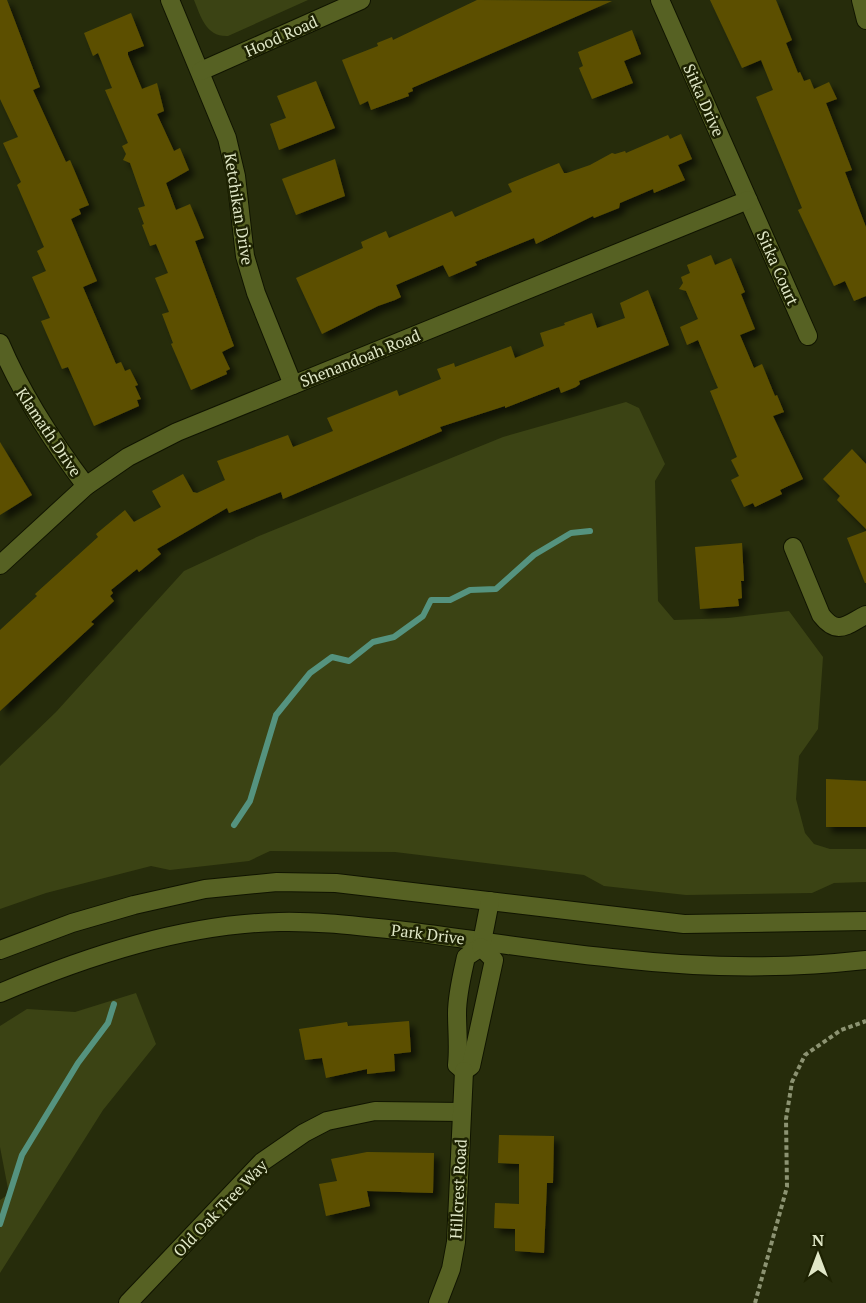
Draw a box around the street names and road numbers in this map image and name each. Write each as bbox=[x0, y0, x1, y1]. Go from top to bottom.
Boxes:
street label: Hood Road bbox=[241, 10, 321, 62]
street label: Sitka Drive bbox=[678, 60, 730, 140]
street label: Ketchikan Drive bbox=[219, 151, 259, 267]
street label: Sitka Court bbox=[752, 227, 804, 309]
street label: Shenandoah Road bbox=[297, 324, 424, 392]
street label: Klamath Drive bbox=[11, 383, 87, 481]
street label: Park Drive bbox=[390, 919, 466, 949]
street label: Hillcrest Road bbox=[444, 1138, 472, 1240]
street label: Old Oak Tree Way bbox=[168, 1154, 273, 1261]

